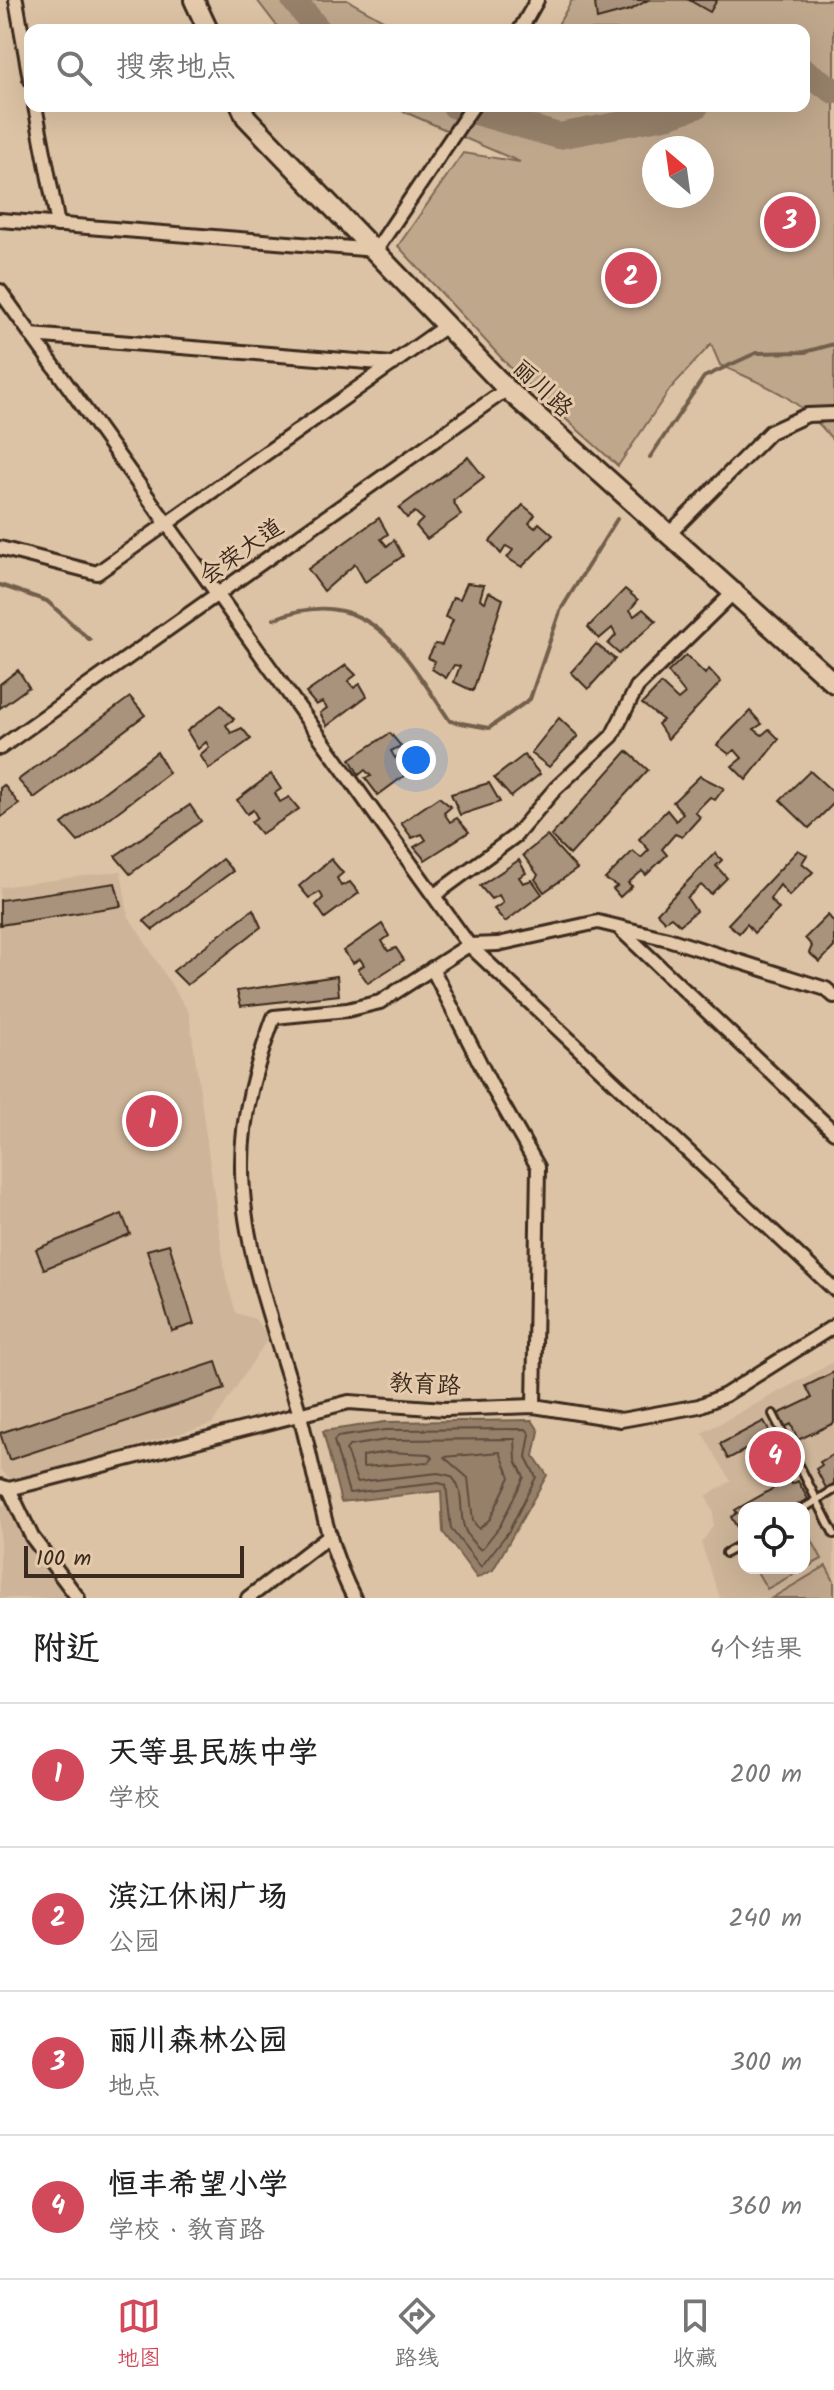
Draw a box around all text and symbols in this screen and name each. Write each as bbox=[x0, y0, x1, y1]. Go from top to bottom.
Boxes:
search box bbox=[24, 24, 810, 112]
text: 搜索地点 bbox=[116, 44, 236, 92]
icon: search bbox=[52, 46, 96, 90]
north arrow bbox=[642, 136, 714, 208]
pin: 3 bbox=[764, 192, 816, 252]
pin: 2 bbox=[605, 248, 657, 308]
street label: 丽川路 bbox=[502, 350, 582, 428]
street label: 会荣大道 bbox=[191, 509, 292, 596]
your location bbox=[396, 740, 436, 780]
pin: 1 bbox=[126, 1091, 178, 1151]
street label: 教育路 bbox=[388, 1364, 462, 1407]
pin: 4 bbox=[749, 1427, 801, 1487]
map controls bbox=[738, 1502, 810, 1574]
button: locate bbox=[738, 1502, 810, 1574]
scale bar bbox=[24, 1542, 244, 1578]
text: 100 m bbox=[36, 1542, 91, 1577]
text: 附近 bbox=[32, 1623, 100, 1677]
text: 4个结果 bbox=[710, 1629, 802, 1671]
text: 天等县民族中学 bbox=[108, 1730, 318, 1778]
text: 1 bbox=[54, 1754, 62, 1796]
text: 200 m bbox=[730, 1754, 802, 1796]
text: 学校 bbox=[108, 1778, 160, 1820]
text: 滨江休闲广场 bbox=[108, 1874, 288, 1922]
text: 2 bbox=[50, 1898, 66, 1940]
text: 240 m bbox=[728, 1898, 802, 1940]
text: 公园 bbox=[108, 1922, 160, 1964]
text: 丽川森林公园 bbox=[108, 2018, 288, 2066]
text: 3 bbox=[51, 2042, 65, 2084]
text: 300 m bbox=[730, 2042, 802, 2084]
text: 地点 bbox=[108, 2066, 160, 2108]
text: 恒丰希望小学 bbox=[108, 2162, 288, 2210]
text: 4 bbox=[51, 2186, 65, 2228]
text: 360 m bbox=[729, 2186, 802, 2228]
text: 学校 · 教育路 bbox=[108, 2210, 265, 2252]
tab: 地图 bbox=[117, 2294, 161, 2377]
tab: 路线 bbox=[395, 2294, 439, 2377]
tab: 收藏 bbox=[673, 2294, 717, 2377]

